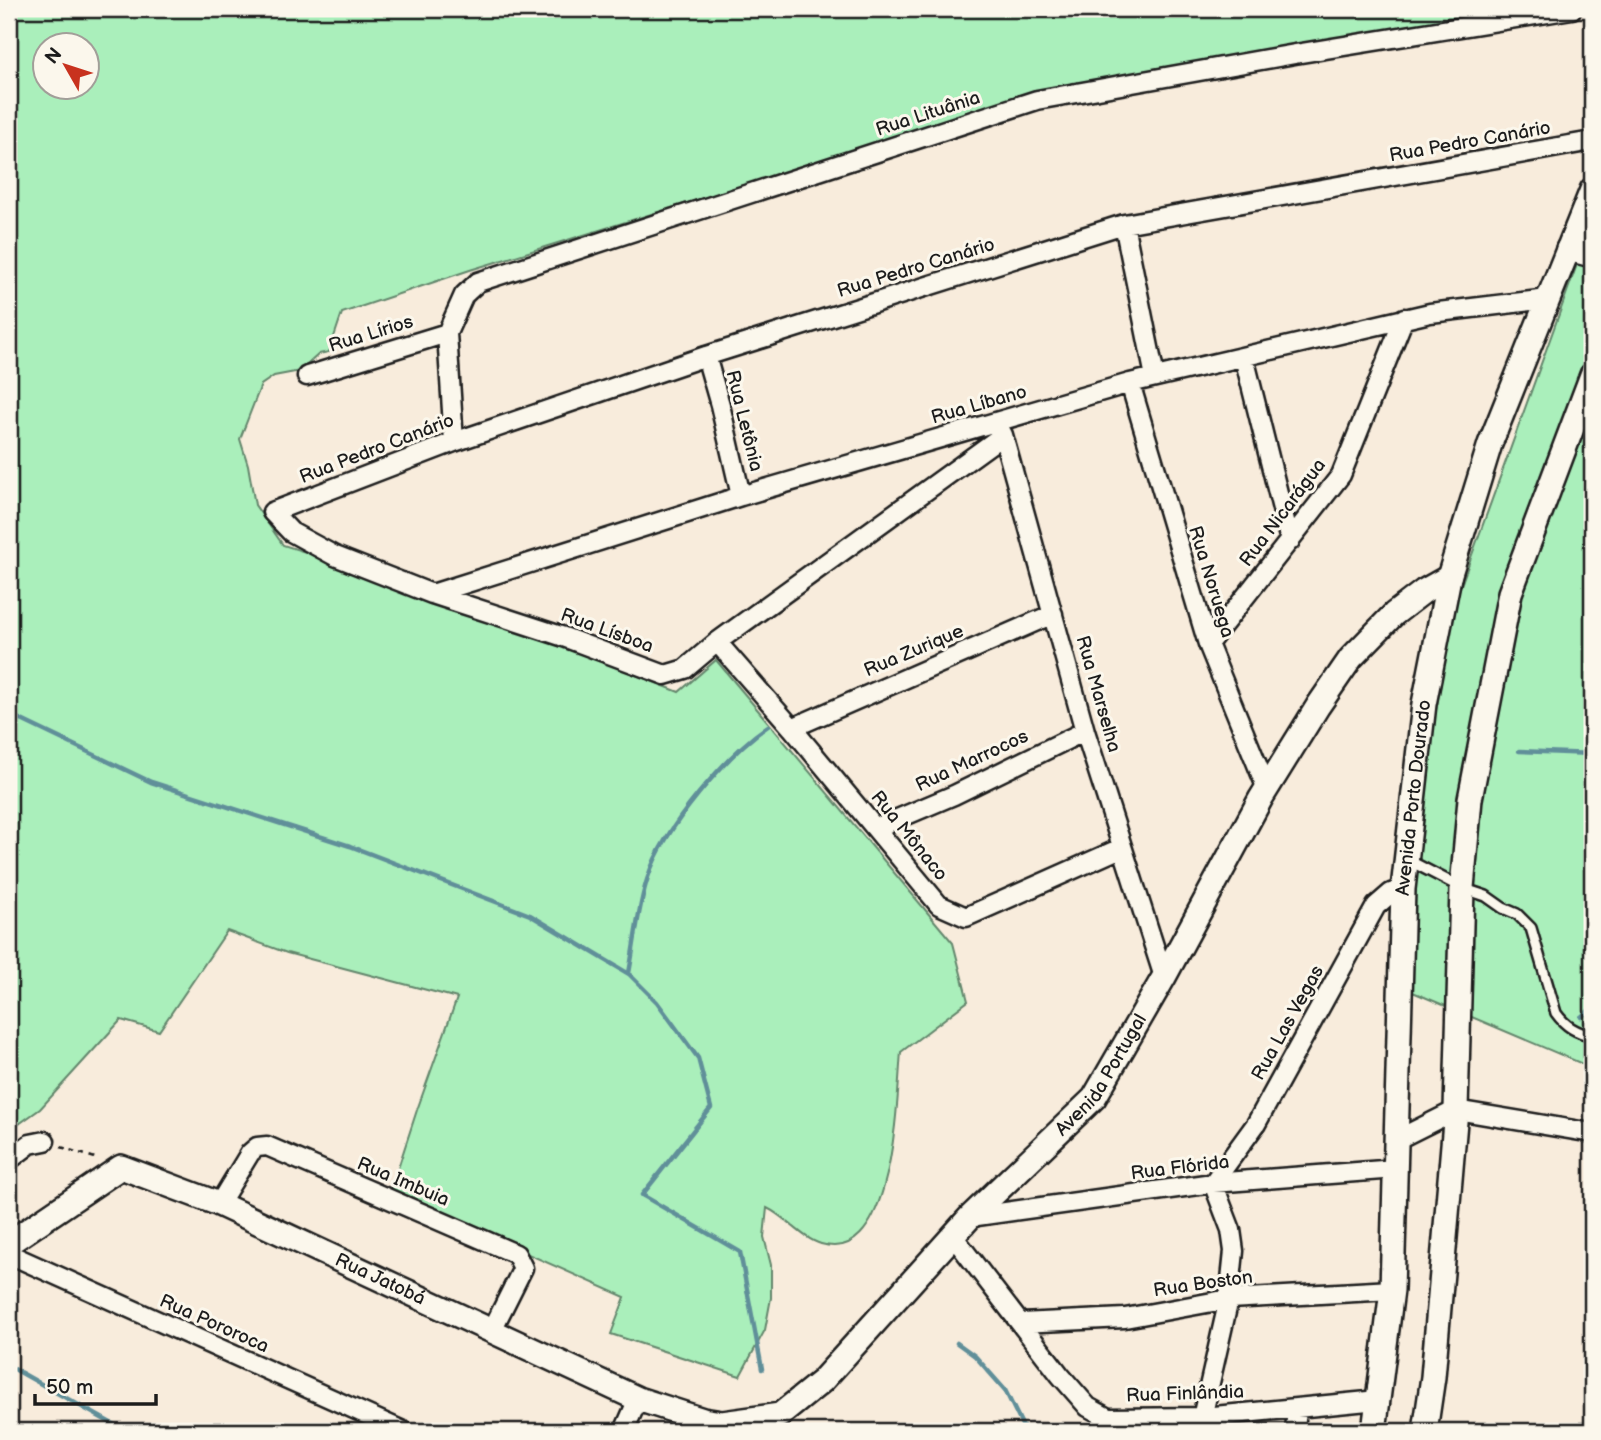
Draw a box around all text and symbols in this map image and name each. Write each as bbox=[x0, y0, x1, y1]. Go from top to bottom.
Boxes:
north arrow bbox=[32, 32, 102, 102]
text: N bbox=[41, 43, 67, 69]
street label: Rua Lituânia bbox=[873, 86, 983, 142]
street label: Rua Pedro Canário bbox=[1387, 116, 1553, 168]
street label: Rua Pedro Canário bbox=[834, 233, 998, 303]
street label: Rua Lírios bbox=[326, 310, 416, 358]
street label: Rua Letônia bbox=[720, 368, 768, 474]
street label: Rua Líbano bbox=[929, 380, 1029, 430]
street label: Rua Pedro Canário bbox=[297, 409, 457, 489]
street label: Rua Nicarágua bbox=[1235, 455, 1331, 571]
street label: Rua Noruega bbox=[1183, 523, 1239, 641]
street label: Rua Lísboa bbox=[557, 604, 657, 658]
street label: Rua Zurique bbox=[861, 620, 967, 682]
street label: Rua Marselha bbox=[1070, 633, 1126, 755]
street label: Avenida Porto Dourado bbox=[1391, 699, 1436, 896]
street label: Rua Marrocos bbox=[912, 725, 1032, 797]
street label: Rua Mônaco bbox=[866, 786, 952, 886]
street label: Rua Las Vegas bbox=[1247, 962, 1329, 1084]
street label: Avenida Portugal bbox=[1050, 1010, 1152, 1141]
street label: Rua Flórida bbox=[1129, 1151, 1231, 1185]
street label: Rua Imbuia bbox=[353, 1152, 453, 1212]
street label: Rua Jatobá bbox=[332, 1248, 429, 1310]
street label: Rua Boston bbox=[1152, 1266, 1254, 1302]
street label: Rua Pororoca bbox=[156, 1290, 272, 1358]
scale bar bbox=[35, 1363, 156, 1407]
text: 50 m bbox=[46, 1375, 93, 1400]
street label: Rua Finlândia bbox=[1126, 1380, 1244, 1408]

